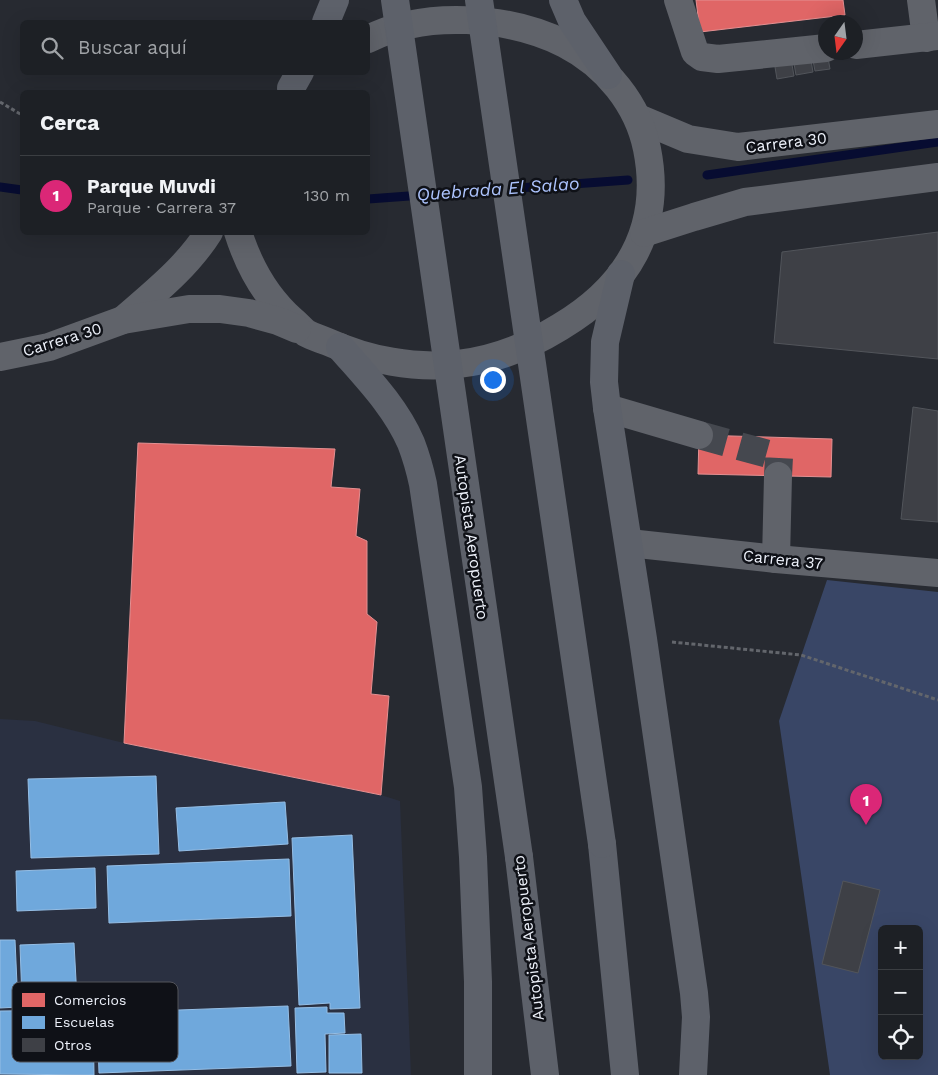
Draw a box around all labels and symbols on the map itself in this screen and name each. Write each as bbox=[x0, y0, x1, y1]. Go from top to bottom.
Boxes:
north arrow bbox=[818, 15, 863, 60]
street label: Carrera 30 bbox=[744, 128, 828, 157]
water label: Quebrada El Salao bbox=[416, 172, 580, 205]
street label: Carrera 30 bbox=[20, 318, 104, 361]
your location bbox=[480, 367, 506, 393]
street label: Autopista Aeropuerto bbox=[451, 453, 493, 621]
street label: Carrera 37 bbox=[742, 546, 824, 573]
pin: 1 bbox=[850, 784, 882, 825]
street label: Autopista Aeropuerto bbox=[509, 854, 548, 1022]
legend bbox=[12, 982, 178, 1062]
text: Comercios bbox=[54, 992, 126, 1008]
text: Escuelas bbox=[54, 1014, 114, 1030]
text: Otros bbox=[54, 1037, 92, 1053]

